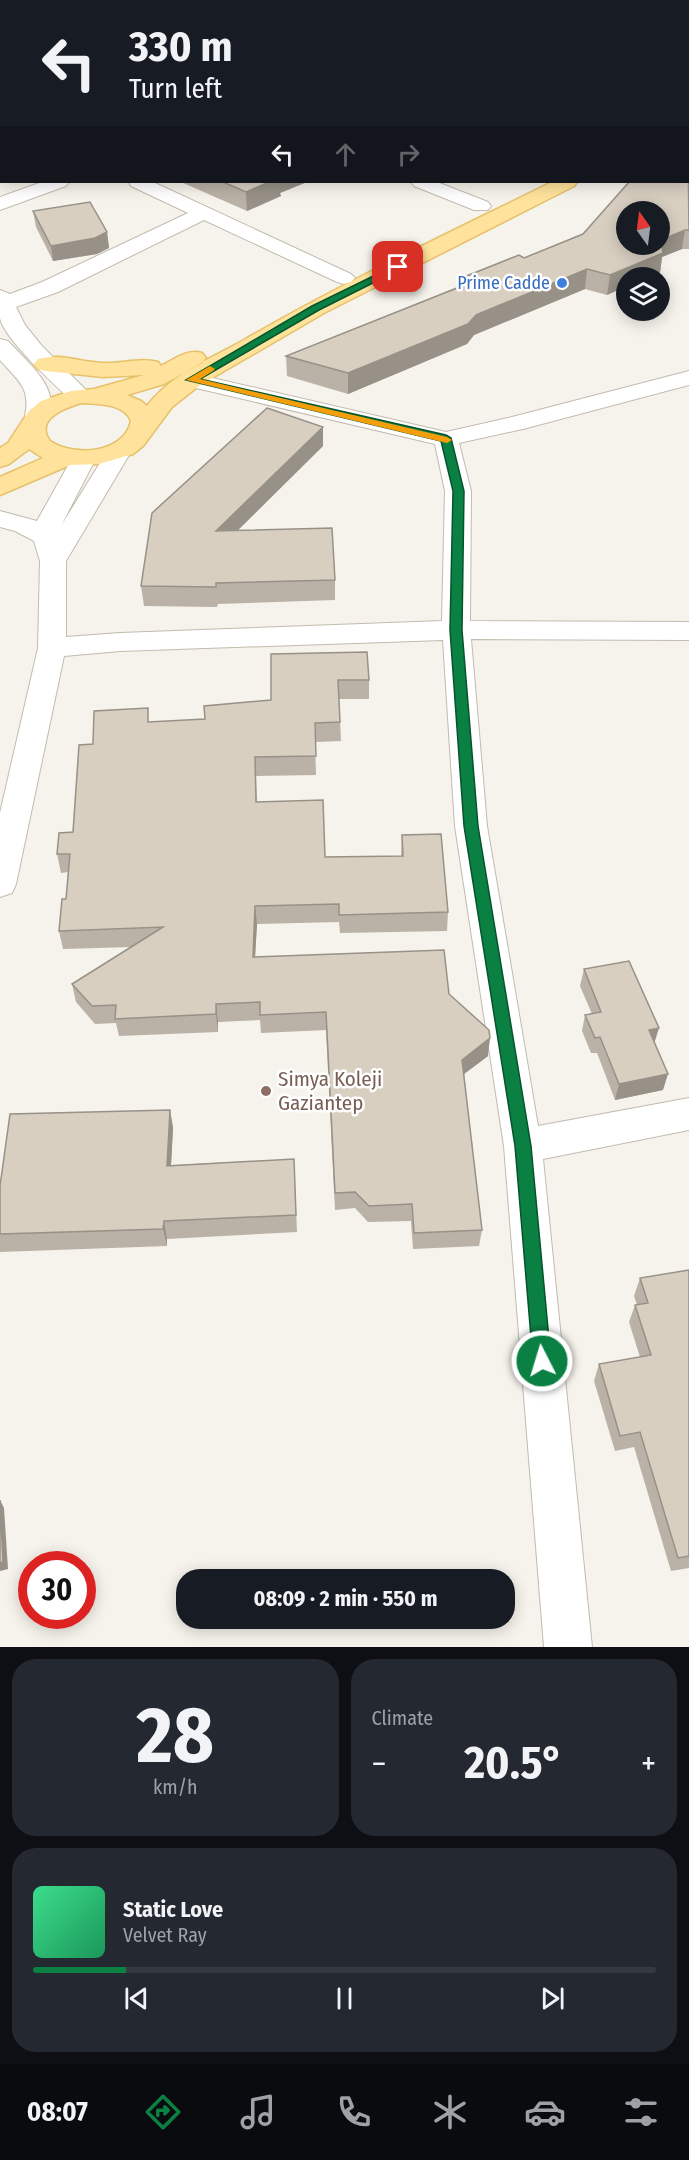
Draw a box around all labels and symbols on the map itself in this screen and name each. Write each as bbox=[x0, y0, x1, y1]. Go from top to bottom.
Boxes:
north arrow bbox=[616, 201, 670, 255]
pin bbox=[372, 241, 423, 292]
place label: Prime Cadde bbox=[457, 272, 550, 294]
marker: Prime Cadde bbox=[555, 276, 569, 290]
place label: Simya Koleji Gaziantep bbox=[278, 1066, 382, 1116]
marker: Simya Koleji Gaziantep bbox=[259, 1084, 273, 1098]
position arrow bbox=[510, 1329, 574, 1393]
speed limit sign: 30 bbox=[18, 1551, 96, 1629]

